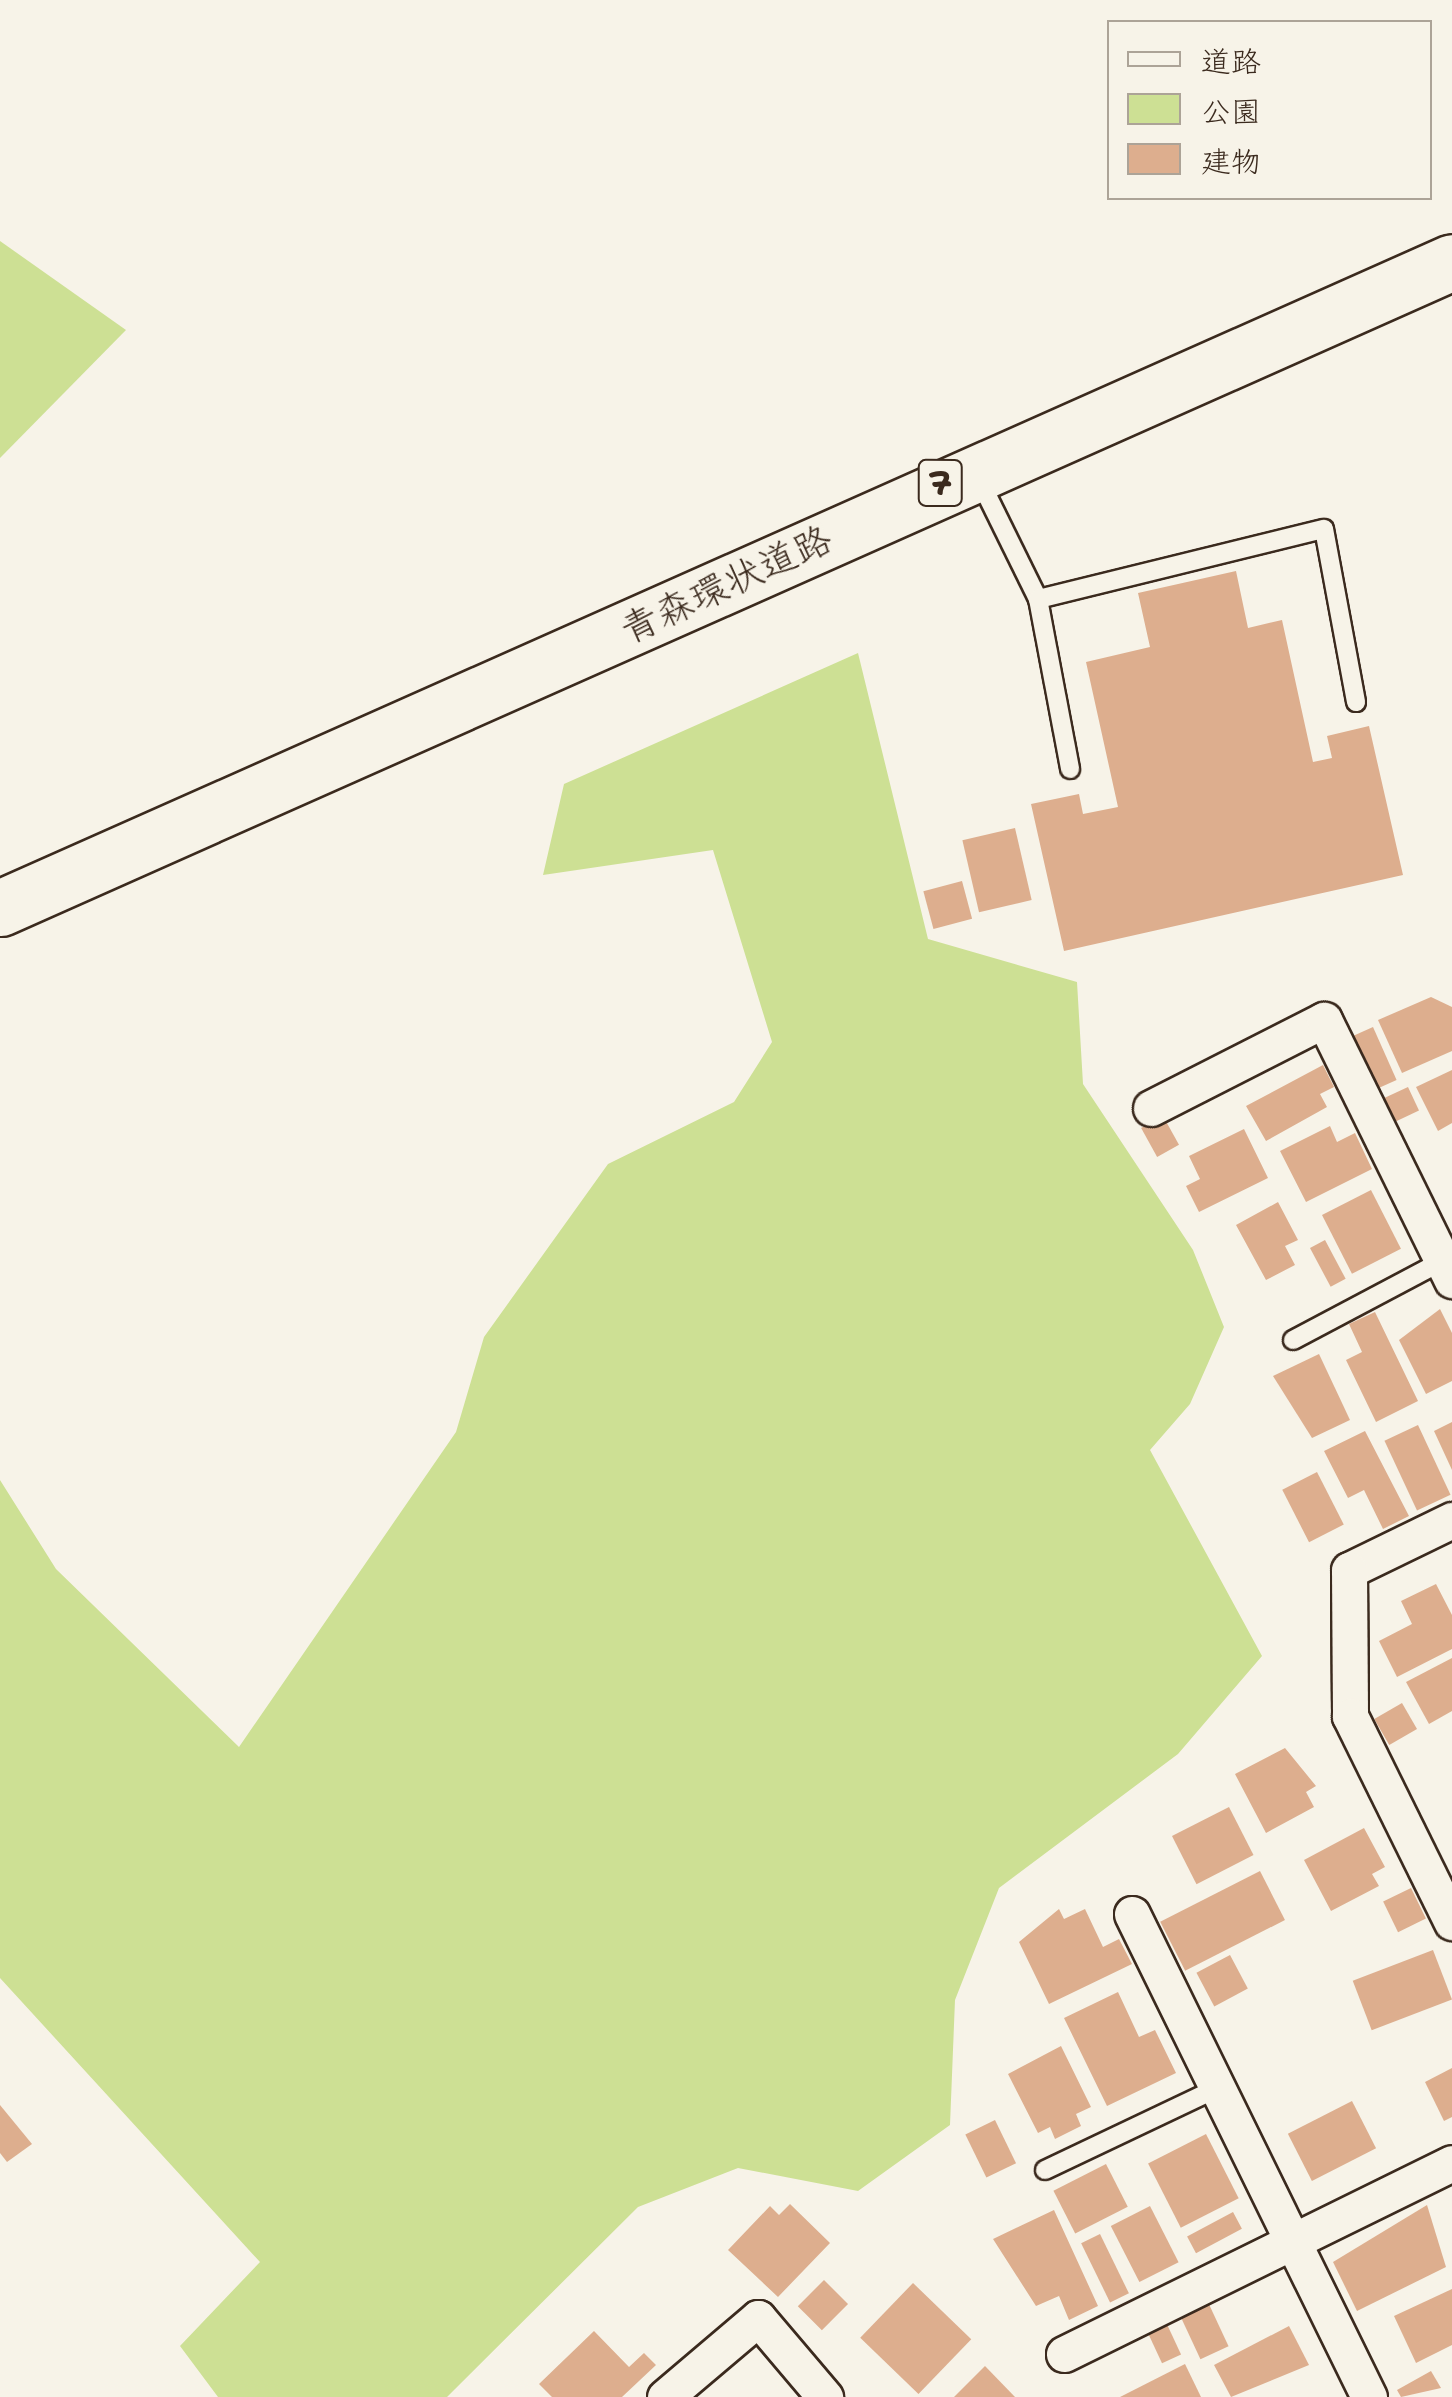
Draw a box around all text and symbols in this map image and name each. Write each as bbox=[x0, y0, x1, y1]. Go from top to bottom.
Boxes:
legend bbox=[1107, 20, 1432, 200]
text: 道路 bbox=[1201, 41, 1261, 82]
text: 公園 bbox=[1201, 91, 1261, 132]
text: 建物 bbox=[1201, 141, 1261, 182]
road number: 7 bbox=[918, 453, 962, 513]
street label: 青森環状道路 bbox=[613, 515, 839, 653]

